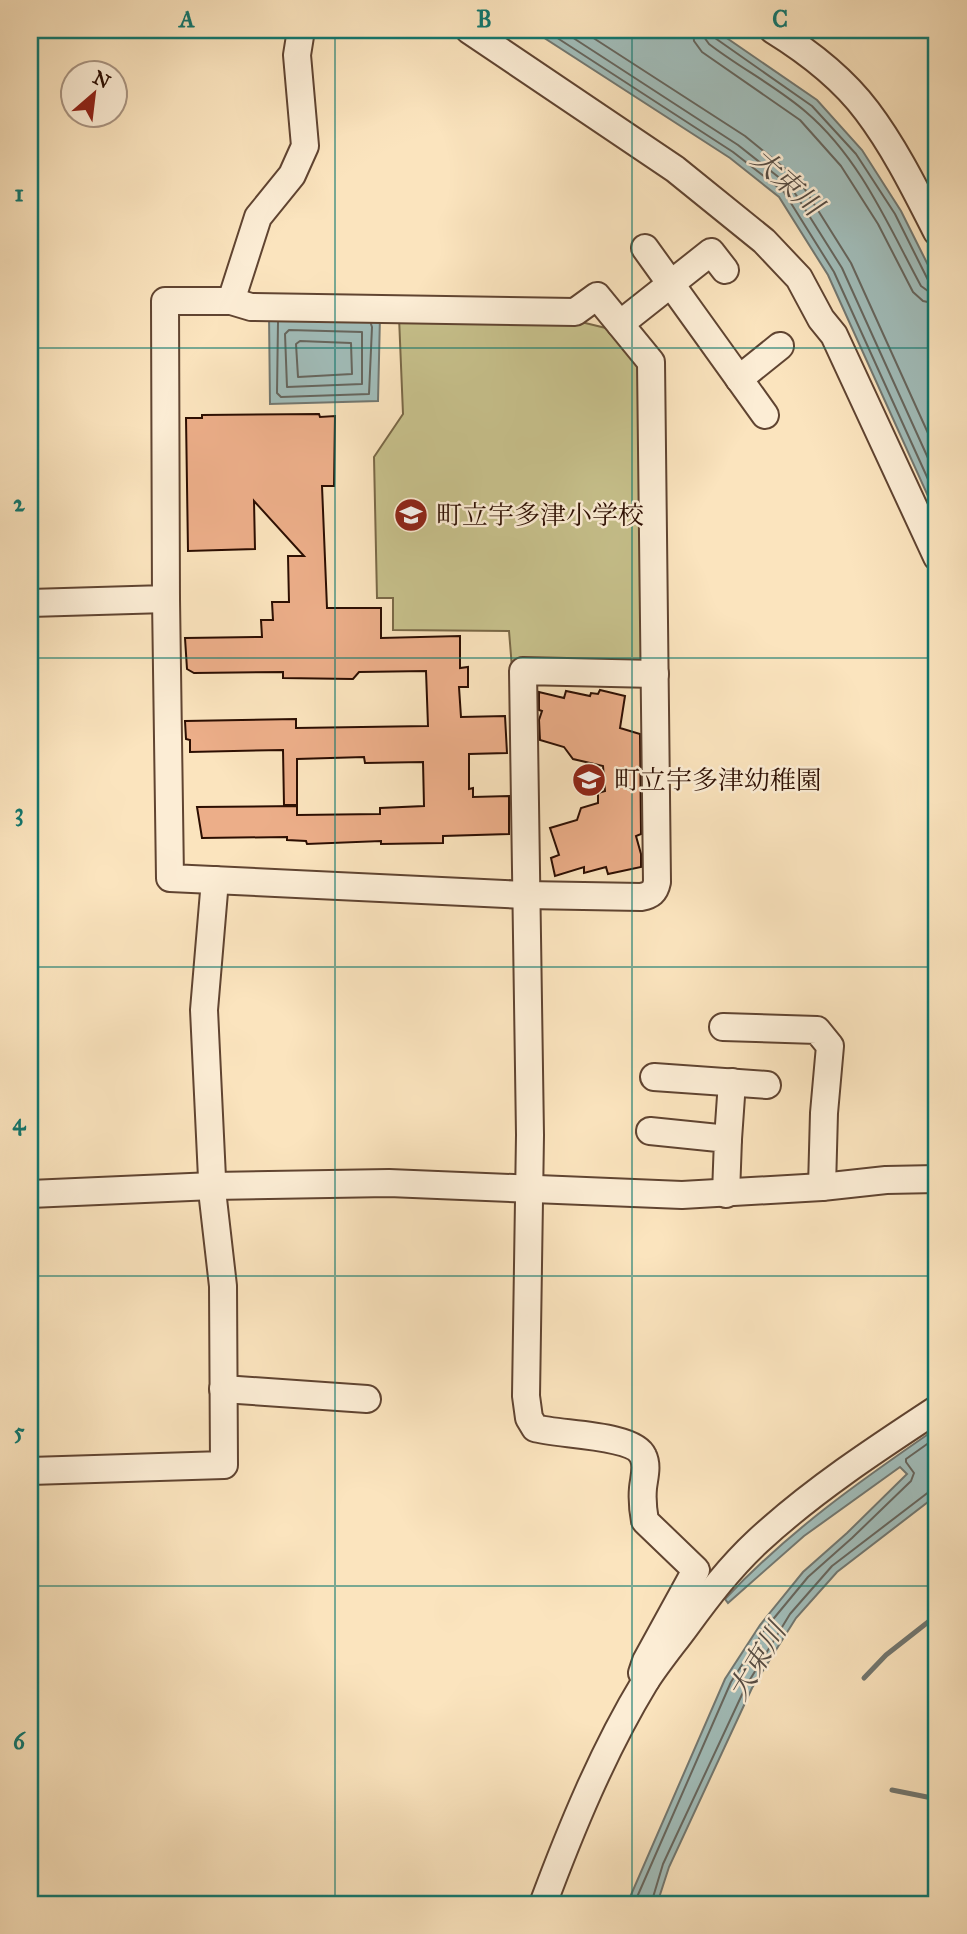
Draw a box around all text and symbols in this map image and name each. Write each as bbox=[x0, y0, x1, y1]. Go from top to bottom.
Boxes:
text: A bbox=[177, 5, 195, 33]
text: B bbox=[476, 5, 492, 33]
text: C bbox=[772, 5, 788, 33]
north arrow bbox=[60, 60, 130, 130]
text: N bbox=[89, 65, 114, 93]
water label: 大束川 bbox=[744, 141, 832, 225]
text: 1 bbox=[14, 179, 24, 207]
text: 2 bbox=[13, 489, 25, 517]
school or university icon: 町立宇多津小学校 bbox=[392, 496, 430, 534]
place label: 町立宇多津小学校 bbox=[436, 499, 644, 531]
school or university icon: 町立宇多津幼稚園 bbox=[570, 761, 608, 799]
place label: 町立宇多津幼稚園 bbox=[614, 764, 822, 796]
text: 3 bbox=[14, 798, 24, 827]
text: 4 bbox=[13, 1108, 27, 1136]
text: 5 bbox=[14, 1417, 25, 1445]
water label: 大束川 bbox=[720, 1613, 795, 1706]
text: 6 bbox=[13, 1727, 26, 1755]

